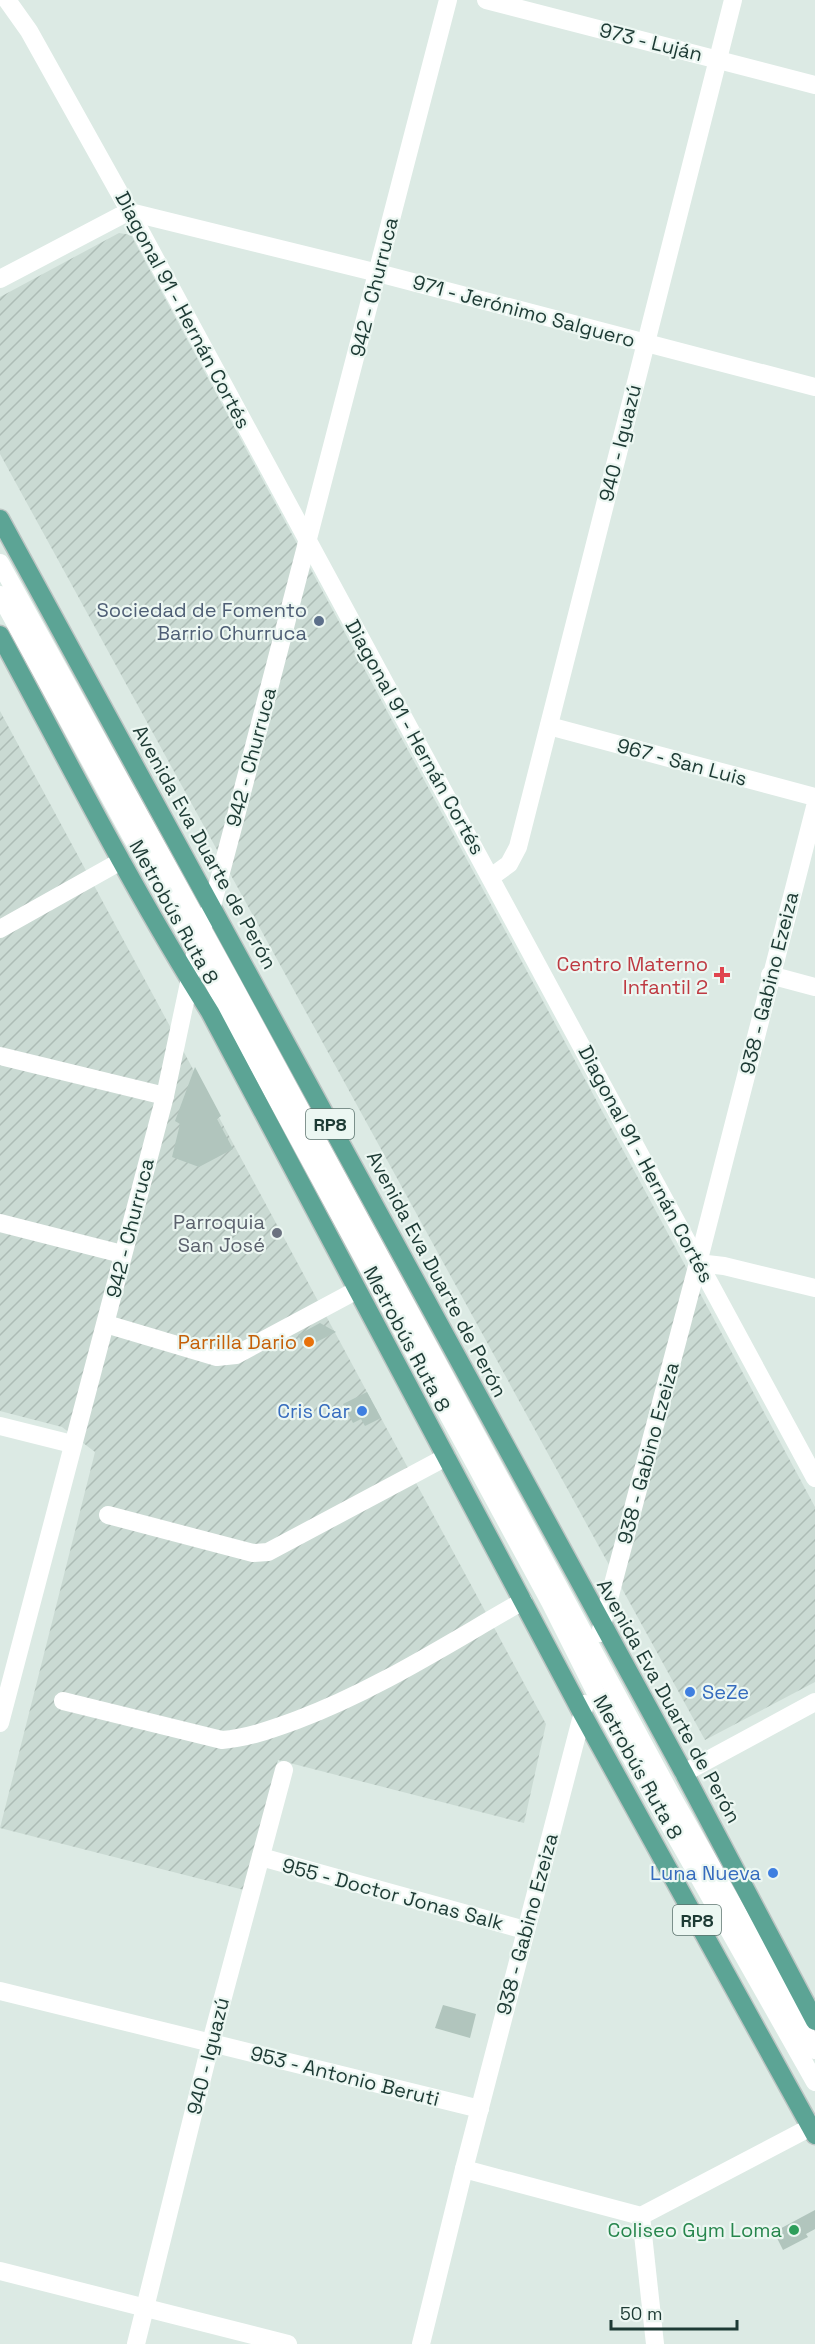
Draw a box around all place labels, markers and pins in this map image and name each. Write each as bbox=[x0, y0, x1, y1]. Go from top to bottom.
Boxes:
place label: Sociedad de Fomento Barrio Churruca bbox=[96, 597, 307, 646]
marker: Sociedad de Fomento Barrio Churruca bbox=[312, 614, 326, 628]
place label: Centro Materno Infantil 2 bbox=[556, 951, 708, 1000]
marker: Centro Materno Infantil 2 bbox=[713, 966, 731, 984]
place label: Parroquia San José bbox=[173, 1209, 265, 1258]
marker: Parroquia San José bbox=[270, 1226, 284, 1240]
place label: Parrilla Dario bbox=[178, 1329, 297, 1355]
marker: Parrilla Dario bbox=[302, 1335, 316, 1349]
place label: Cris Car bbox=[277, 1398, 350, 1424]
marker: Cris Car bbox=[355, 1404, 369, 1418]
place label: SeZe bbox=[702, 1679, 749, 1705]
marker: SeZe bbox=[683, 1685, 697, 1699]
place label: Luna Nueva bbox=[650, 1860, 761, 1886]
marker: Luna Nueva bbox=[766, 1866, 780, 1880]
place label: Coliseo Gym Loma bbox=[607, 2217, 782, 2243]
marker: Coliseo Gym Loma bbox=[787, 2223, 801, 2237]

